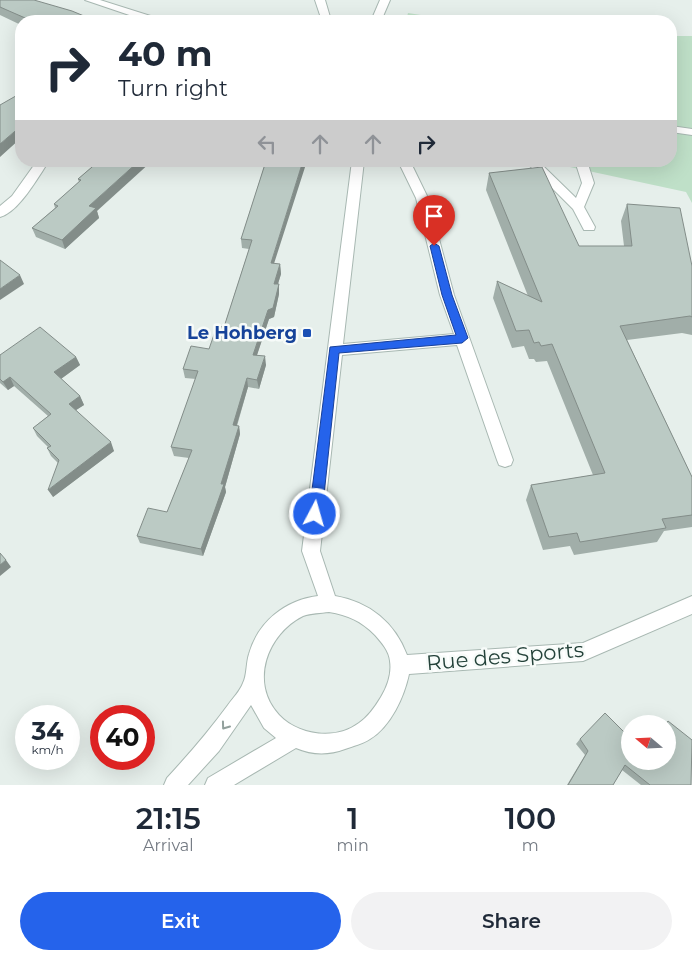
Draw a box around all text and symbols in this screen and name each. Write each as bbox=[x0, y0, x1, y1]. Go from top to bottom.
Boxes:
text: 40 m bbox=[118, 32, 213, 75]
icon: right bbox=[35, 35, 100, 100]
text: Turn right bbox=[118, 75, 228, 102]
icon: left bbox=[253, 130, 281, 158]
icon: ahead bbox=[306, 130, 334, 158]
icon: ahead bbox=[359, 130, 387, 158]
icon: right bbox=[412, 130, 440, 158]
pin bbox=[413, 195, 455, 246]
icon: arrive bbox=[420, 202, 448, 230]
place label: Le Hohberg bbox=[187, 322, 297, 344]
marker: Le Hohberg bbox=[301, 327, 313, 339]
position arrow bbox=[288, 487, 340, 539]
street label: Rue des Sports bbox=[425, 637, 585, 675]
speed limit sign: 40 bbox=[90, 705, 155, 770]
north arrow bbox=[621, 715, 676, 770]
map controls bbox=[621, 715, 676, 770]
text: 34 bbox=[31, 716, 64, 746]
one-way arrow bbox=[222, 720, 231, 730]
text: km/h bbox=[31, 742, 64, 757]
text: 21:15 bbox=[136, 800, 201, 837]
text: 1 bbox=[347, 800, 358, 837]
text: 100 bbox=[504, 800, 556, 837]
text: Arrival bbox=[143, 836, 194, 855]
text: min bbox=[337, 836, 369, 855]
text: m bbox=[522, 836, 539, 855]
button: Exit bbox=[20, 892, 341, 950]
button: Share bbox=[351, 892, 672, 950]

